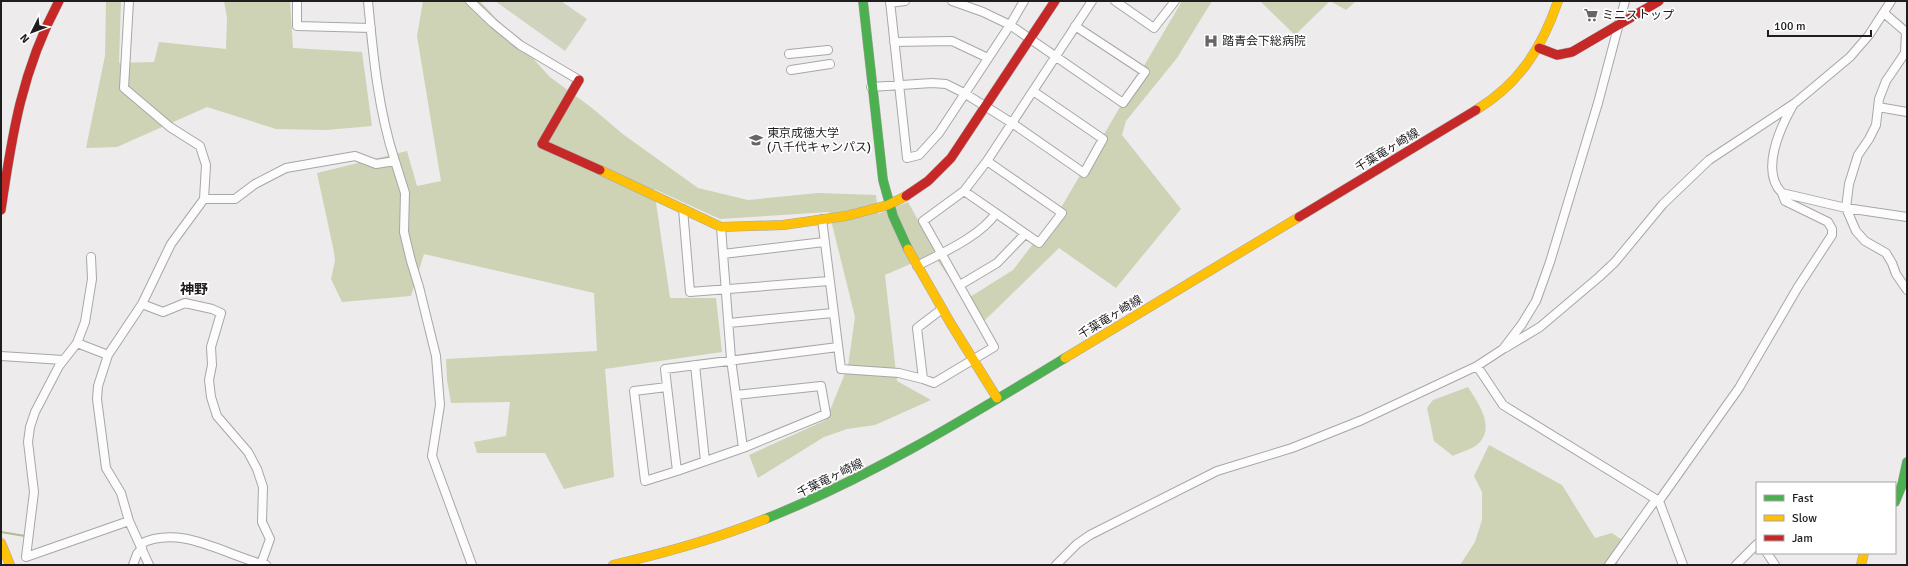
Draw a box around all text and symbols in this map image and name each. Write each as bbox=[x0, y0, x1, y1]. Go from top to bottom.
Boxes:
supermarket icon: ミニストップ bbox=[1583, 7, 1599, 23]
place label: ミニストップ bbox=[1602, 8, 1674, 23]
north arrow bbox=[12, 12, 52, 52]
scale bar bbox=[1768, 12, 1871, 38]
text: 100 m bbox=[1774, 19, 1806, 34]
text: N bbox=[18, 31, 32, 46]
hospital icon: 踏青会下総病院 bbox=[1203, 33, 1219, 49]
place label: 踏青会下総病院 bbox=[1222, 34, 1306, 49]
street label: 千葉竜ヶ崎線 bbox=[1353, 125, 1422, 175]
place label: 東京成徳大学 (八千代キャンパス) bbox=[767, 126, 871, 155]
school or university icon: 東京成徳大学 (八千代キャンパス) bbox=[748, 132, 764, 148]
district label: 神野 bbox=[180, 281, 208, 298]
street label: 千葉竜ヶ崎線 bbox=[1076, 292, 1145, 342]
street label: 千葉竜ヶ崎線 bbox=[795, 456, 866, 501]
legend bbox=[1756, 482, 1896, 554]
text: Fast bbox=[1792, 491, 1813, 506]
text: Slow bbox=[1792, 511, 1817, 526]
text: Jam bbox=[1792, 531, 1813, 546]

